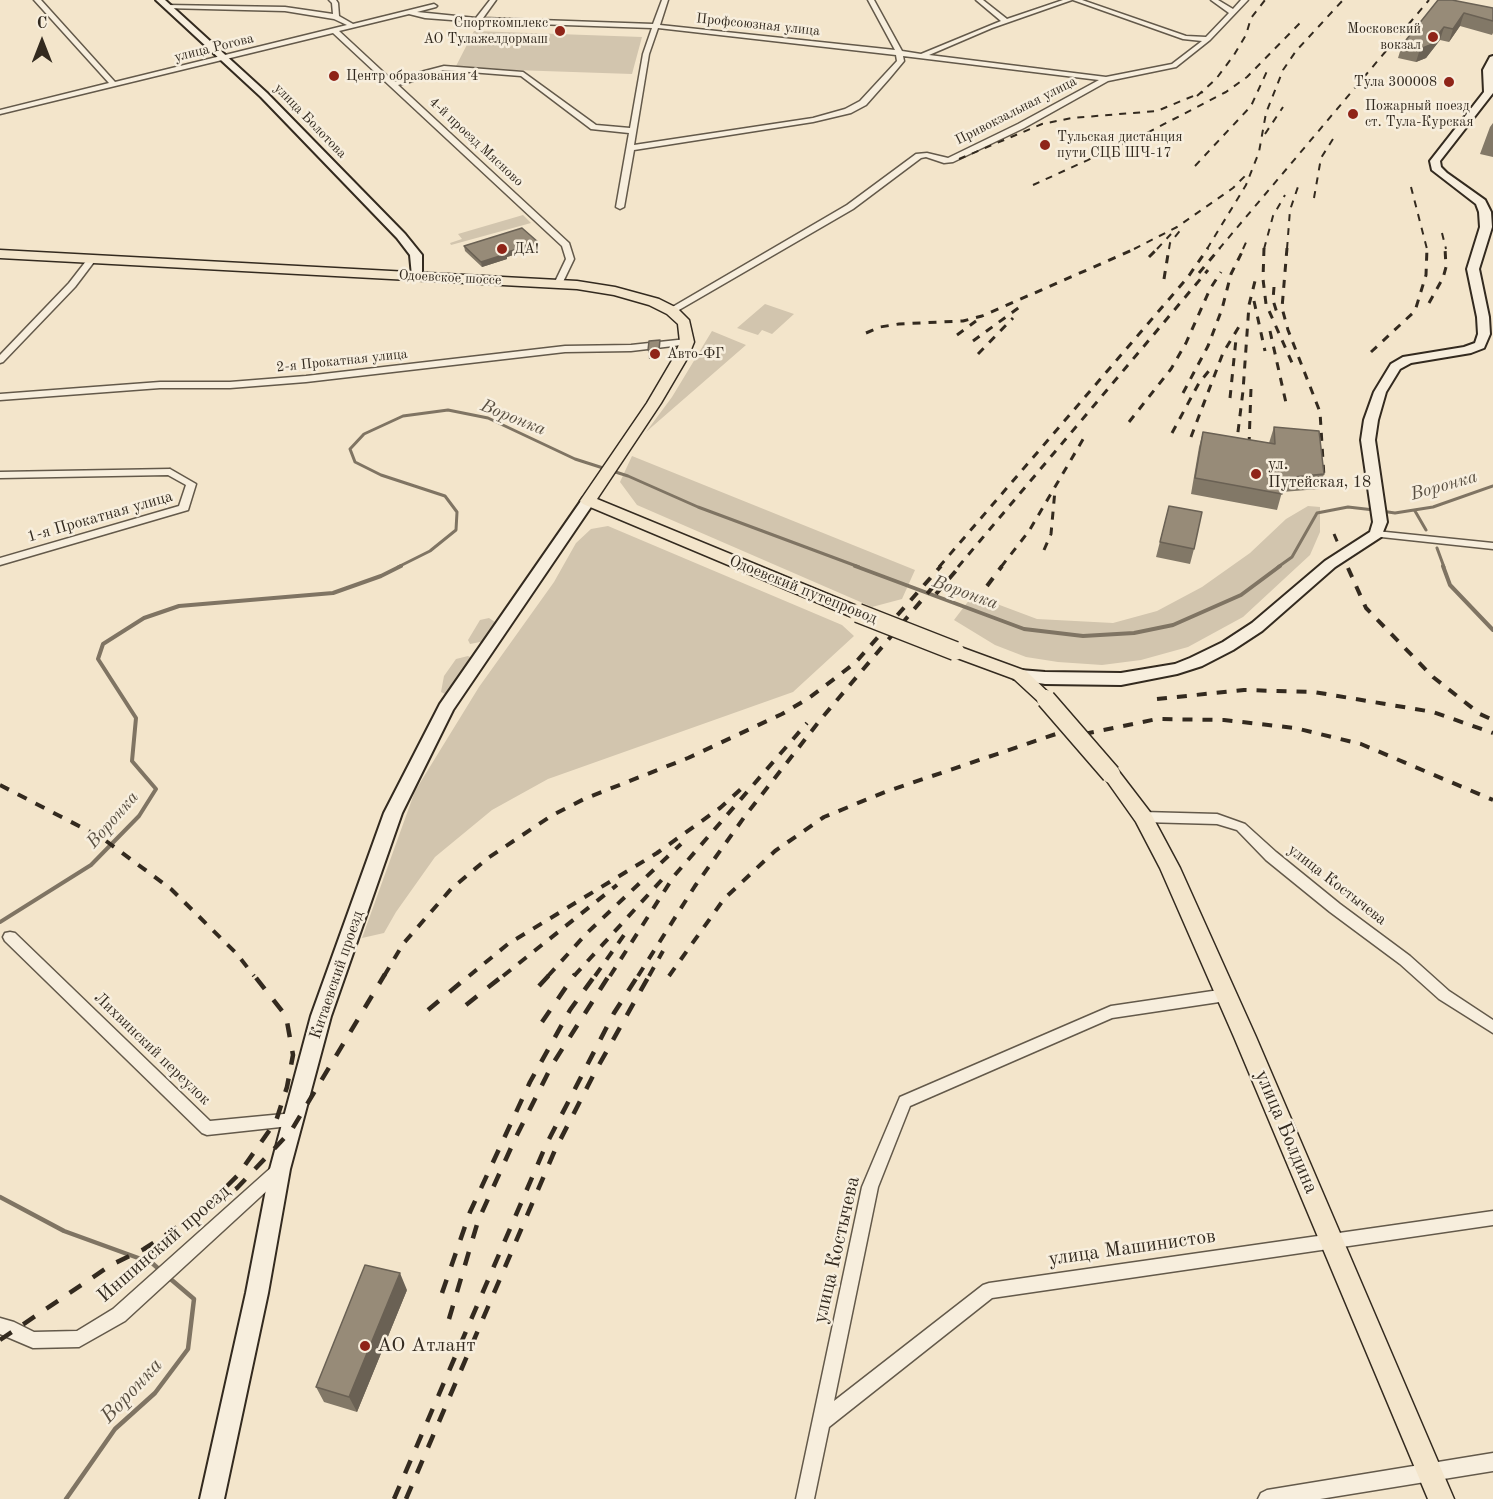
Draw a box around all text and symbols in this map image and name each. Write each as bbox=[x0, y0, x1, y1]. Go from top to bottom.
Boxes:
street label: Профсоюзная улица bbox=[695, 10, 821, 40]
north arrow bbox=[12, 12, 72, 72]
place label: Спорткомплекс АО Тулажелдормаш bbox=[423, 15, 548, 48]
text: С bbox=[37, 16, 47, 32]
place label: Московский вокзал bbox=[1347, 21, 1421, 54]
marker: Спорткомплекс АО Тулажелдормаш bbox=[553, 24, 567, 38]
street label: улица Рогова bbox=[172, 30, 256, 66]
marker: Московский вокзал bbox=[1426, 30, 1440, 44]
place label: Центр образования 4 bbox=[346, 68, 478, 84]
marker: Центр образования 4 bbox=[327, 69, 341, 83]
street label: Привокзальная улица bbox=[953, 73, 1079, 149]
place label: Тула 300008 bbox=[1354, 74, 1437, 90]
marker: Тула 300008 bbox=[1442, 75, 1456, 89]
street label: улица Болотова bbox=[270, 80, 350, 162]
street label: 4-й проезд Мясново bbox=[425, 94, 527, 190]
place label: Пожарный поезд ст. Тула-Курская bbox=[1365, 98, 1474, 130]
marker: Пожарный поезд ст. Тула-Курская bbox=[1346, 107, 1360, 121]
place label: Тульская дистанция пути СЦБ ШЧ-17 bbox=[1057, 129, 1183, 162]
marker: Тульская дистанция пути СЦБ ШЧ-17 bbox=[1038, 138, 1052, 152]
place label: ДА! bbox=[514, 241, 539, 257]
marker: ДА! bbox=[495, 242, 509, 256]
street label: Одоевское шоссе bbox=[398, 267, 502, 289]
street label: 2-я Прокатная улица bbox=[276, 346, 408, 376]
place label: Авто-ФГ bbox=[667, 346, 724, 362]
marker: Авто-ФГ bbox=[648, 347, 662, 361]
water label: Воронка bbox=[477, 395, 549, 441]
place label: ул. Путейская, 18 bbox=[1268, 455, 1371, 493]
water label: Воронка bbox=[1408, 466, 1480, 506]
marker: ул. Путейская, 18 bbox=[1249, 467, 1263, 481]
street label: 1-я Прокатная улица bbox=[25, 487, 175, 547]
street label: Одоевский путепровод bbox=[726, 552, 880, 628]
water label: Воронка bbox=[929, 571, 1001, 615]
water label: Воронка bbox=[82, 787, 144, 853]
street label: улица Костычева bbox=[1284, 840, 1390, 930]
street label: Китаевский проезд bbox=[306, 908, 368, 1042]
street label: Лихвинский переулок bbox=[90, 988, 214, 1110]
street label: улица Болдина bbox=[1249, 1066, 1323, 1198]
street label: улица Костычева bbox=[808, 1174, 866, 1326]
street label: Иншинский проезд bbox=[93, 1180, 235, 1308]
street label: улица Машинистов bbox=[1047, 1224, 1217, 1272]
place label: АО Атлант bbox=[377, 1334, 476, 1358]
marker: АО Атлант bbox=[358, 1339, 372, 1353]
water label: Воронка bbox=[96, 1353, 168, 1429]

